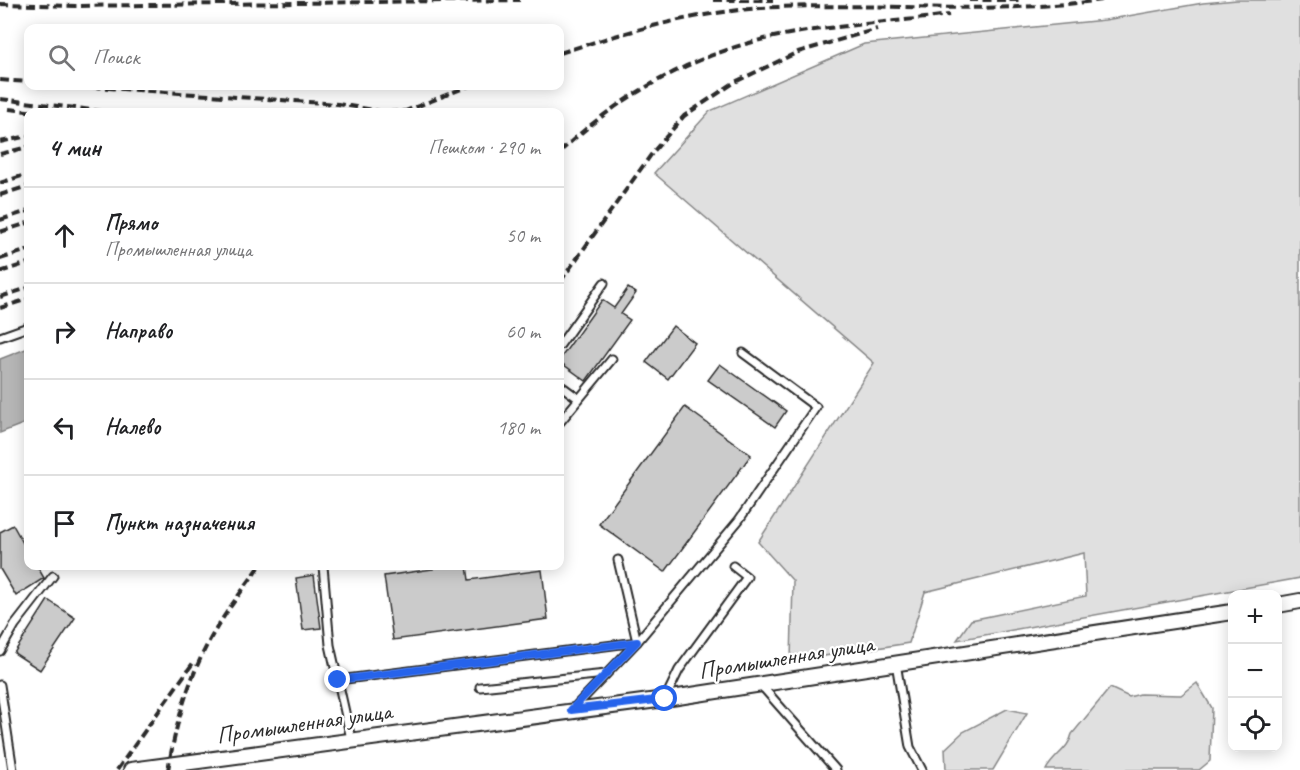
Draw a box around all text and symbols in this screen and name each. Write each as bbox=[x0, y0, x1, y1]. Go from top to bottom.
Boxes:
search box bbox=[24, 24, 564, 90]
icon: search bbox=[45, 41, 78, 74]
text: Поиск bbox=[93, 43, 139, 71]
text: 4 мин bbox=[48, 131, 101, 164]
text: Пешком · 290 m bbox=[428, 135, 540, 160]
text: Прямо bbox=[105, 209, 157, 237]
icon: ahead bbox=[48, 219, 81, 252]
text: 50 m bbox=[506, 223, 540, 248]
text: Промышленная улица bbox=[105, 237, 252, 262]
icon: right bbox=[48, 315, 81, 348]
text: Направо bbox=[105, 317, 172, 345]
text: 60 m bbox=[506, 319, 540, 344]
icon: left bbox=[48, 411, 81, 444]
text: Налево bbox=[105, 413, 161, 441]
text: 180 m bbox=[497, 415, 540, 440]
icon: arrive bbox=[48, 507, 81, 540]
text: Пункт назначения bbox=[105, 509, 254, 537]
map controls bbox=[1228, 590, 1282, 752]
button: + bbox=[1228, 590, 1282, 644]
street label: Промышленная улица bbox=[697, 628, 878, 686]
button: − bbox=[1228, 644, 1282, 698]
route end bbox=[324, 666, 350, 692]
route start bbox=[651, 685, 677, 711]
street label: Промышленная улица bbox=[215, 696, 396, 750]
button: locate bbox=[1228, 698, 1282, 752]

